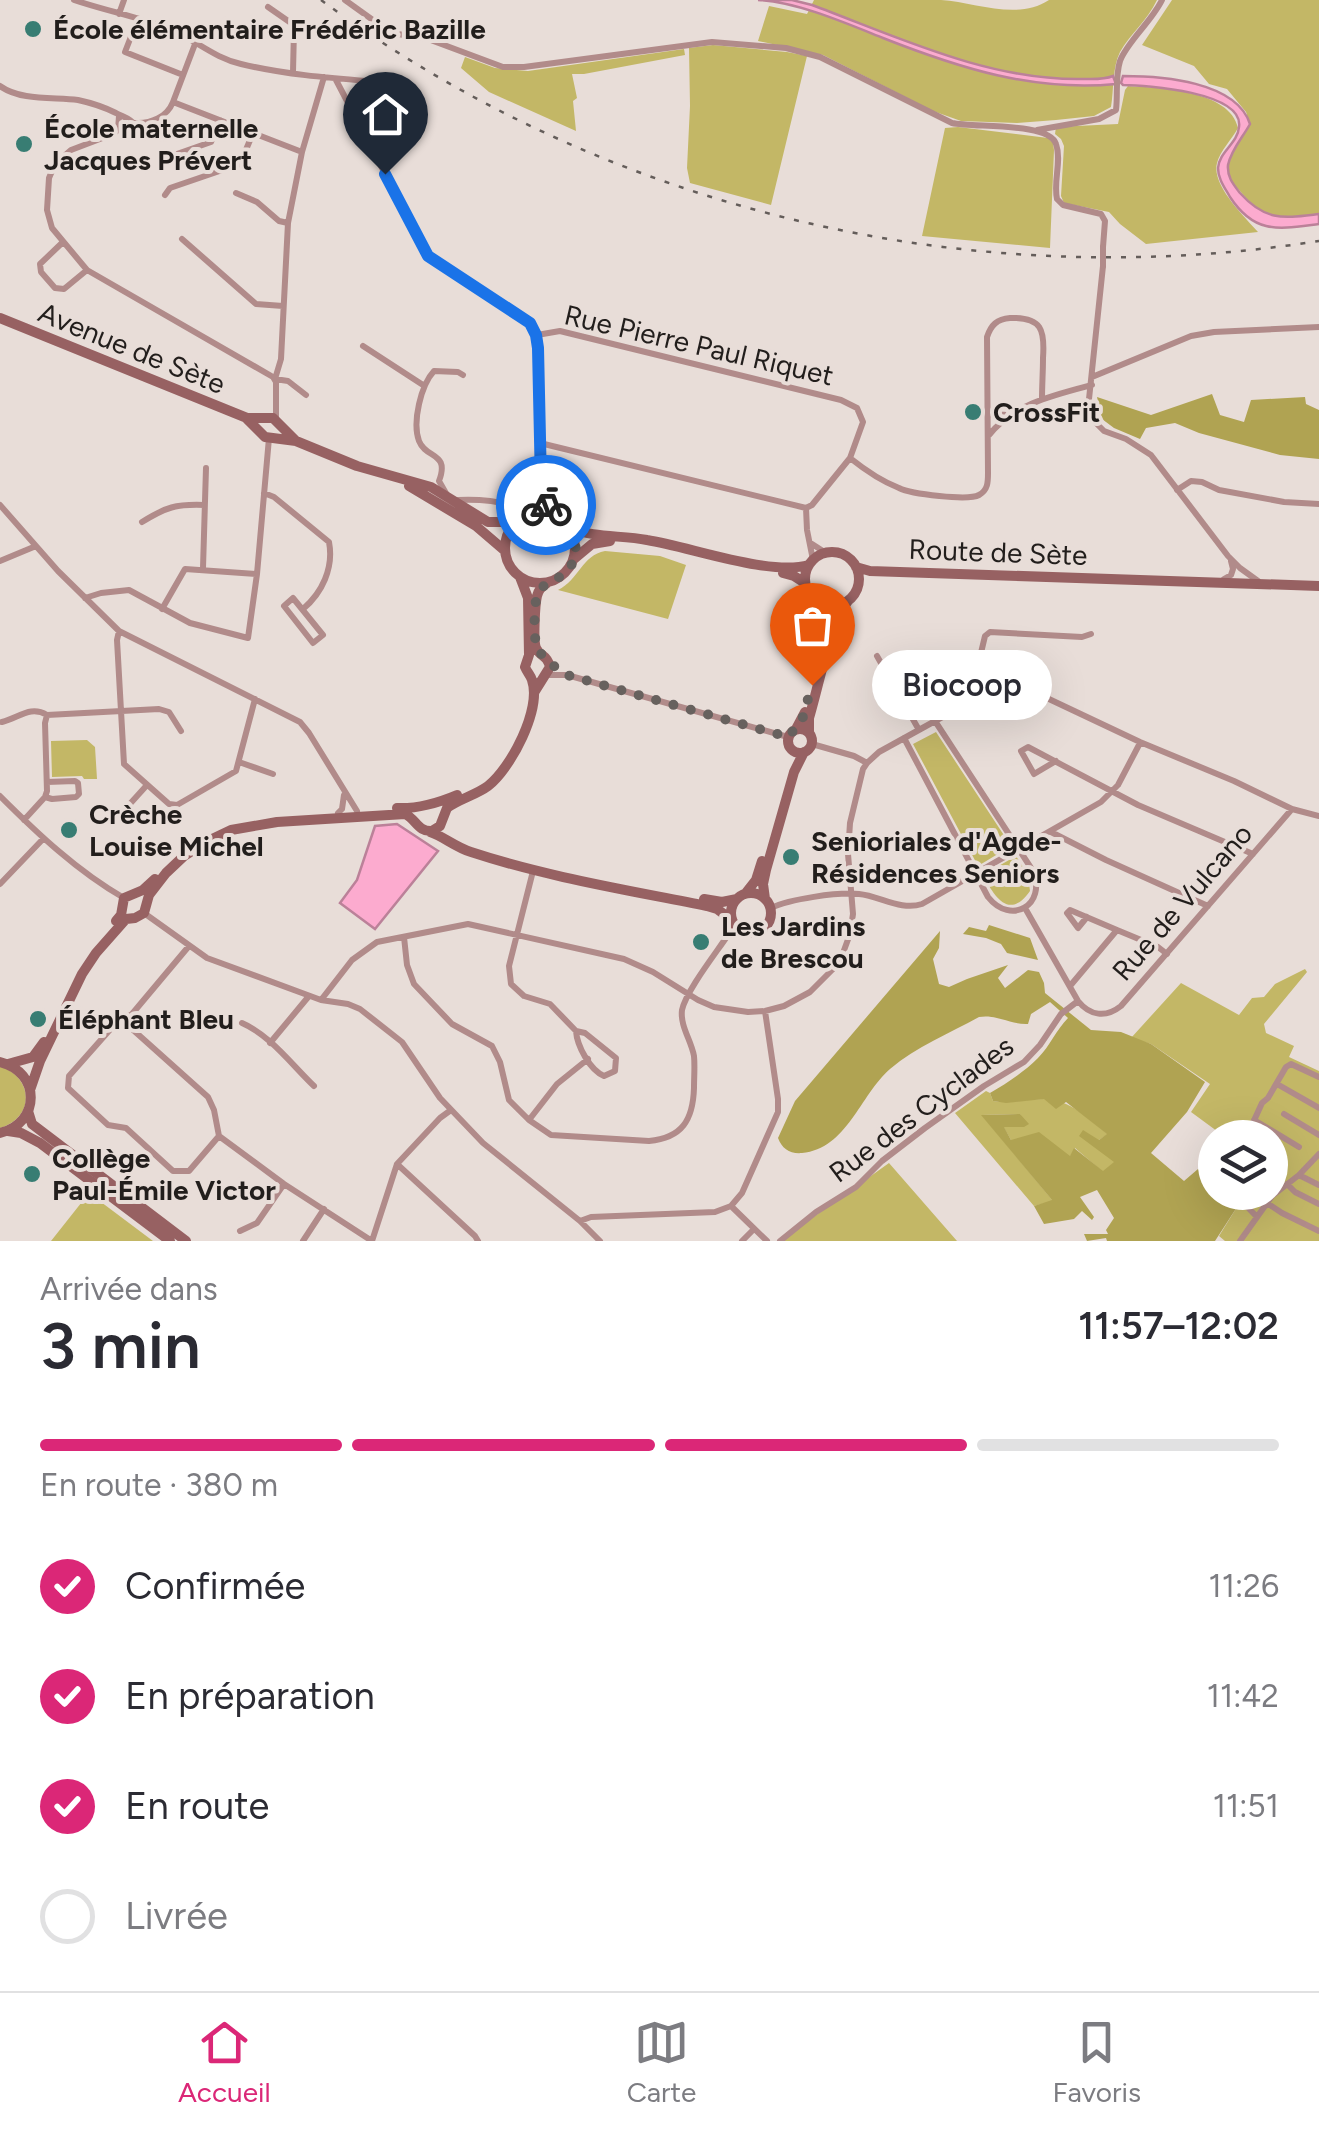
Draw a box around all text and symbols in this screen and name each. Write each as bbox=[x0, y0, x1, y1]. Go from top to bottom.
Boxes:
place label: École élémentaire Frédéric Bazille bbox=[53, 12, 486, 46]
marker: École élémentaire Frédéric Bazille bbox=[22, 18, 44, 40]
pin bbox=[343, 72, 428, 175]
icon: home bbox=[358, 87, 413, 142]
place label: École maternelle Jacques Prévert bbox=[44, 111, 258, 177]
marker: École maternelle Jacques Prévert bbox=[13, 133, 35, 155]
street label: Avenue de Sète bbox=[34, 295, 230, 401]
street label: Rue Pierre Paul Riquet bbox=[561, 297, 837, 393]
place label: CrossFit bbox=[993, 395, 1100, 429]
marker: CrossFit bbox=[962, 401, 984, 423]
courier bbox=[496, 455, 596, 555]
icon: bike bbox=[519, 478, 574, 533]
street label: Route de Sète bbox=[908, 532, 1088, 572]
pin bbox=[770, 583, 855, 686]
icon: bag bbox=[785, 598, 840, 653]
callout: Biocoop bbox=[872, 650, 1052, 720]
text: Biocoop bbox=[902, 666, 1022, 704]
place label: Crèche Louise Michel bbox=[89, 797, 264, 863]
street label: Rue de Vulcano bbox=[1105, 817, 1259, 987]
marker: Crèche Louise Michel bbox=[58, 819, 80, 841]
place label: Senioriales d'Agde- Résidences Seniors bbox=[811, 824, 1062, 890]
marker: Senioriales d'Agde- Résidences Seniors bbox=[780, 846, 802, 868]
place label: Les Jardins de Brescou bbox=[721, 909, 865, 975]
marker: Les Jardins de Brescou bbox=[690, 931, 712, 953]
place label: Éléphant Bleu bbox=[58, 1002, 234, 1036]
marker: Éléphant Bleu bbox=[27, 1008, 49, 1030]
street label: Rue des Cyclades bbox=[822, 1029, 1020, 1189]
map controls bbox=[1198, 1120, 1288, 1210]
button: layers bbox=[1198, 1120, 1288, 1210]
place label: Collège Paul-Émile Victor bbox=[52, 1141, 276, 1207]
marker: Collège Paul-Émile Victor bbox=[21, 1163, 43, 1185]
text: Arrivée dans bbox=[40, 1270, 218, 1308]
text: 11:57–12:02 bbox=[1078, 1303, 1279, 1349]
text: 3 min bbox=[40, 1306, 201, 1384]
text: En route · 380 m bbox=[40, 1466, 278, 1504]
icon: check bbox=[40, 1559, 95, 1614]
text: Confirmée bbox=[125, 1563, 305, 1609]
text: 11:26 bbox=[1208, 1567, 1279, 1605]
icon: check bbox=[40, 1669, 95, 1724]
text: En préparation bbox=[125, 1673, 375, 1719]
text: 11:42 bbox=[1207, 1677, 1279, 1715]
icon: check bbox=[40, 1779, 95, 1834]
text: En route bbox=[125, 1783, 269, 1829]
text: 11:51 bbox=[1213, 1787, 1279, 1825]
text: Livrée bbox=[125, 1893, 228, 1939]
tab: Accueil bbox=[178, 2015, 271, 2109]
tab: Carte bbox=[627, 2015, 696, 2109]
tab: Favoris bbox=[1052, 2015, 1141, 2109]

